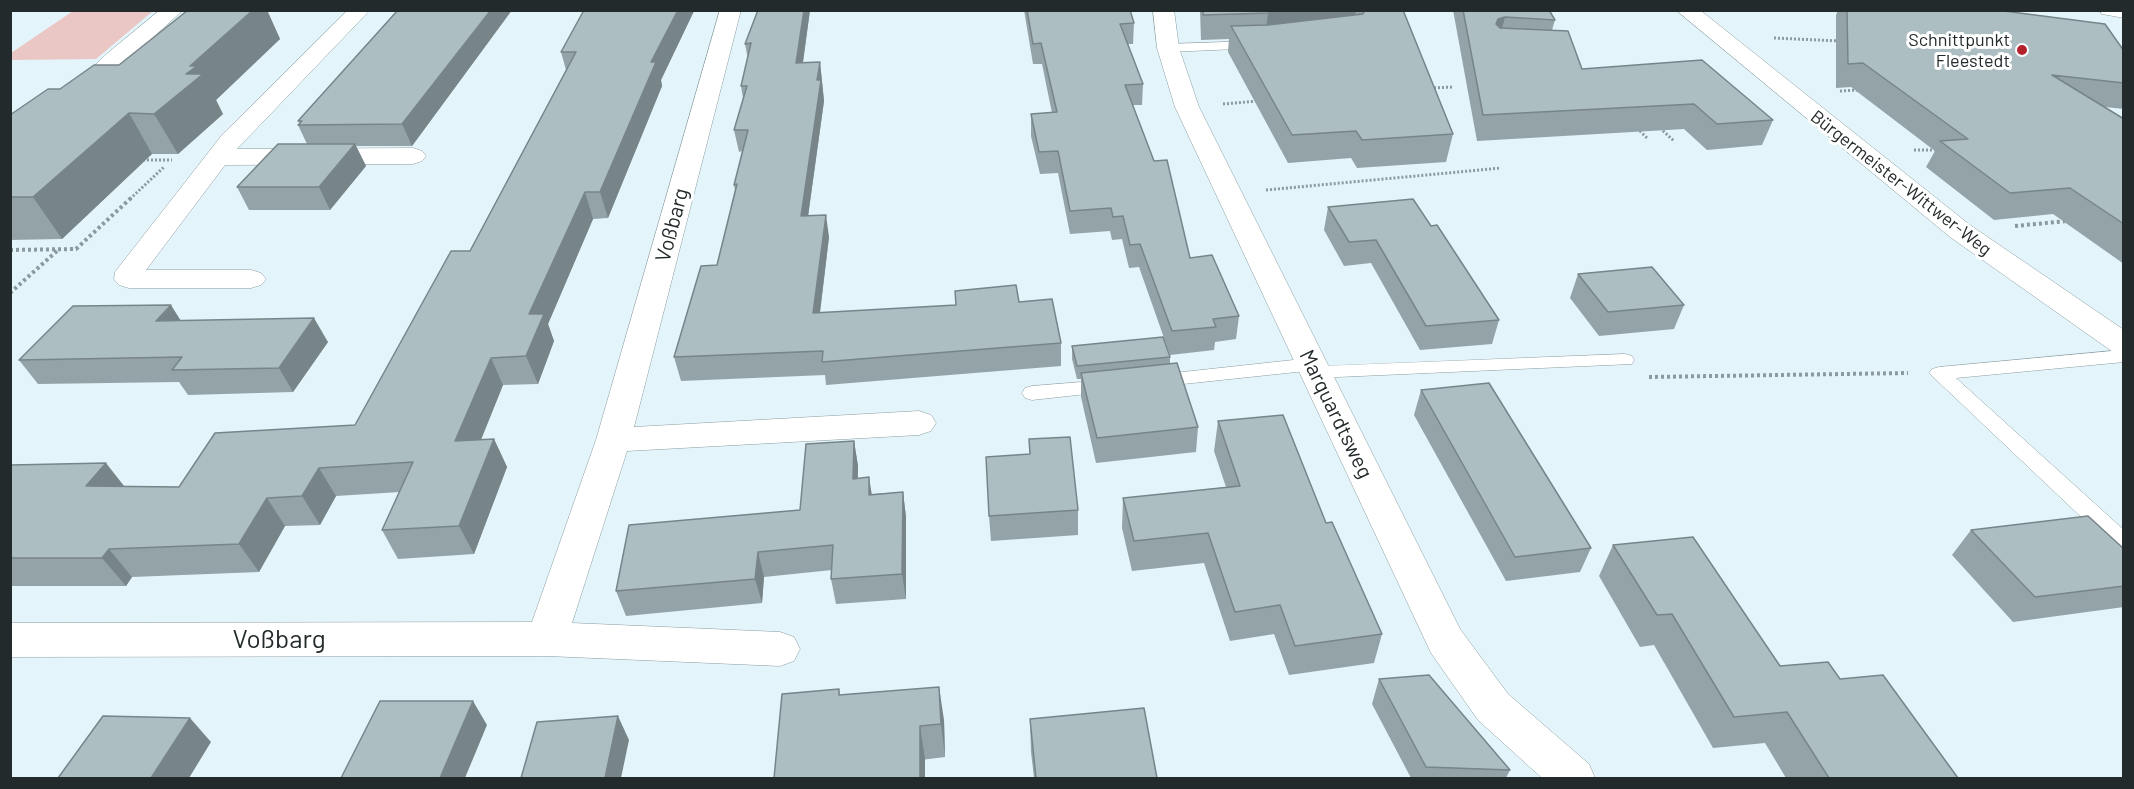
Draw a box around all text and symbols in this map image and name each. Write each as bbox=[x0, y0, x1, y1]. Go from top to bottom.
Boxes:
place label: Schnittpunkt Fleestedt bbox=[1908, 29, 2010, 72]
marker: Schnittpunkt Fleestedt bbox=[2015, 43, 2029, 57]
street label: Bürgermeister-Wittwer-Weg bbox=[1806, 106, 1996, 260]
street label: Voßbarg bbox=[650, 185, 694, 265]
street label: Marquardtsweg bbox=[1294, 346, 1378, 482]
street label: Voßbarg bbox=[232, 623, 326, 655]

